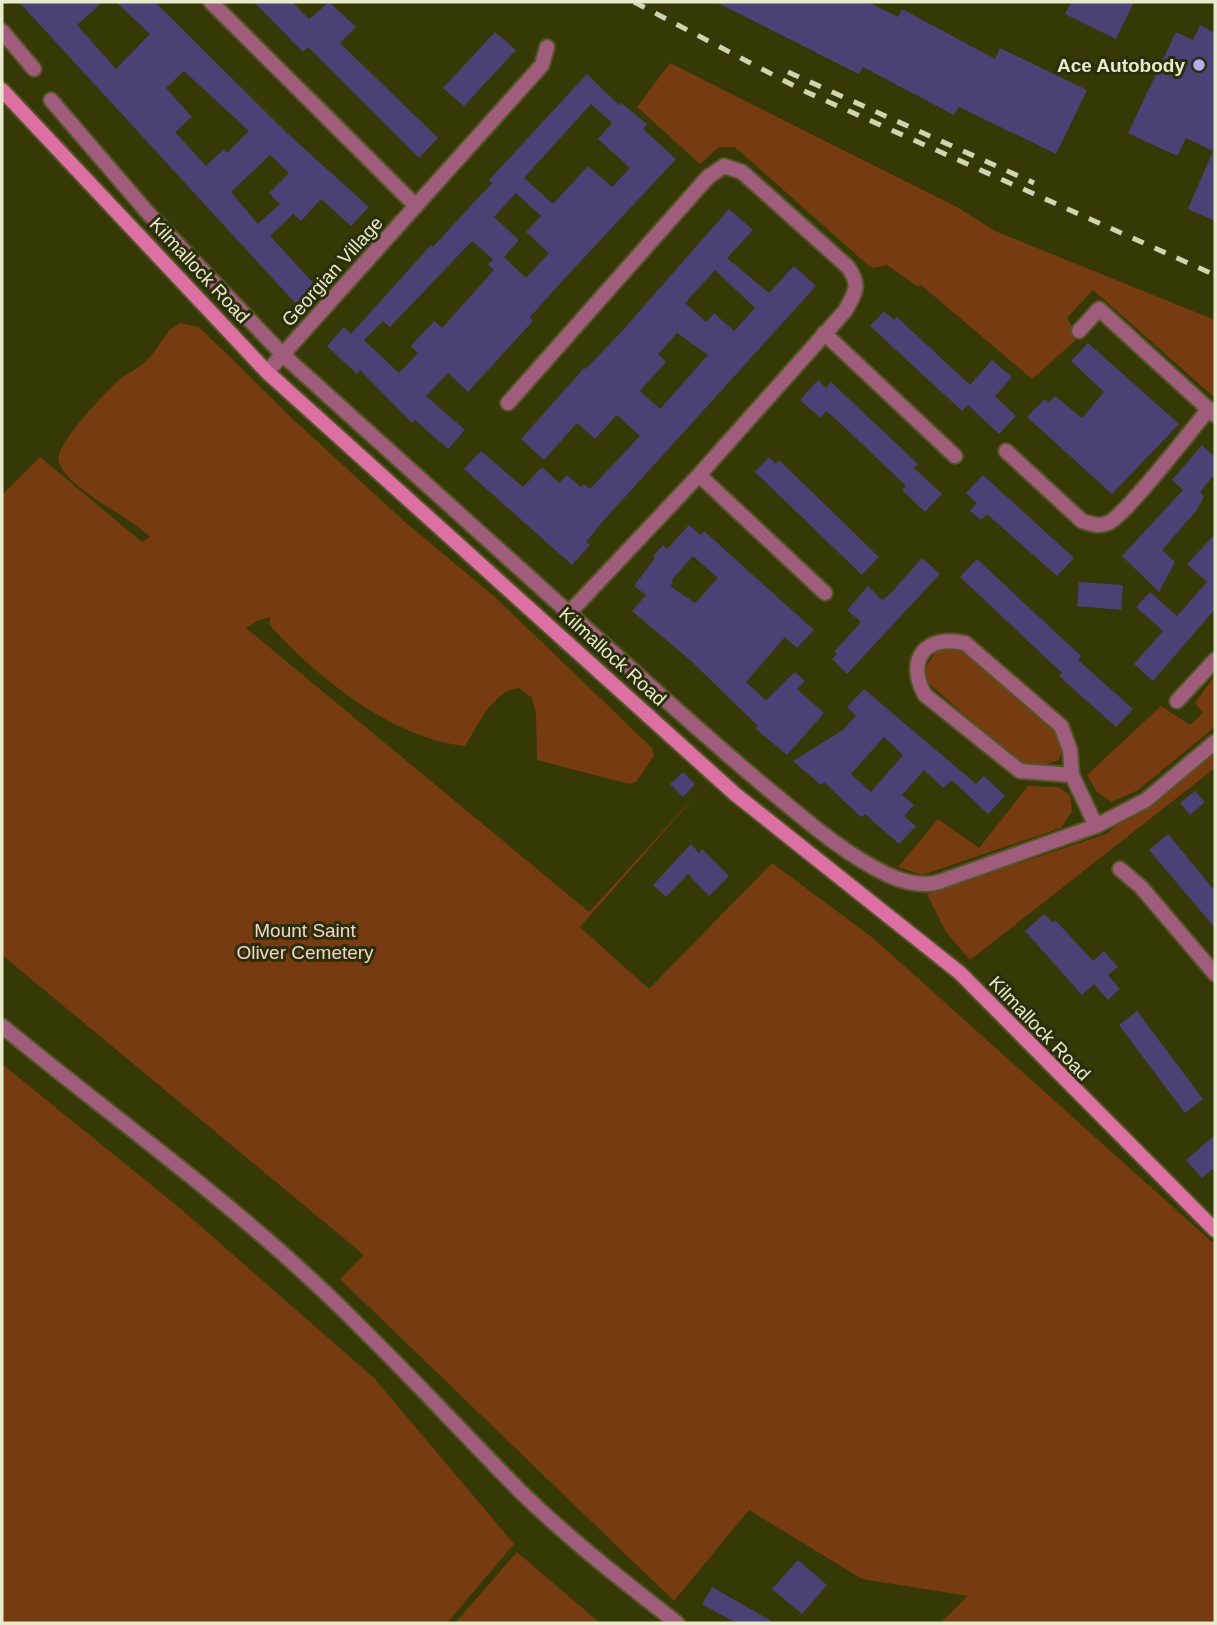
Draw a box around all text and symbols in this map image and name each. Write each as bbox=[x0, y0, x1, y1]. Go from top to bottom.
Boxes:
place label: Ace Autobody bbox=[1057, 55, 1185, 76]
marker: Ace Autobody bbox=[1191, 57, 1207, 73]
street label: Georgian Village bbox=[278, 212, 387, 330]
street label: Kilmallock Road bbox=[145, 213, 254, 327]
street label: Kilmallock Road bbox=[555, 603, 670, 710]
park label: Mount Saint Oliver Cemetery bbox=[236, 920, 374, 963]
street label: Kilmallock Road bbox=[985, 972, 1095, 1085]

